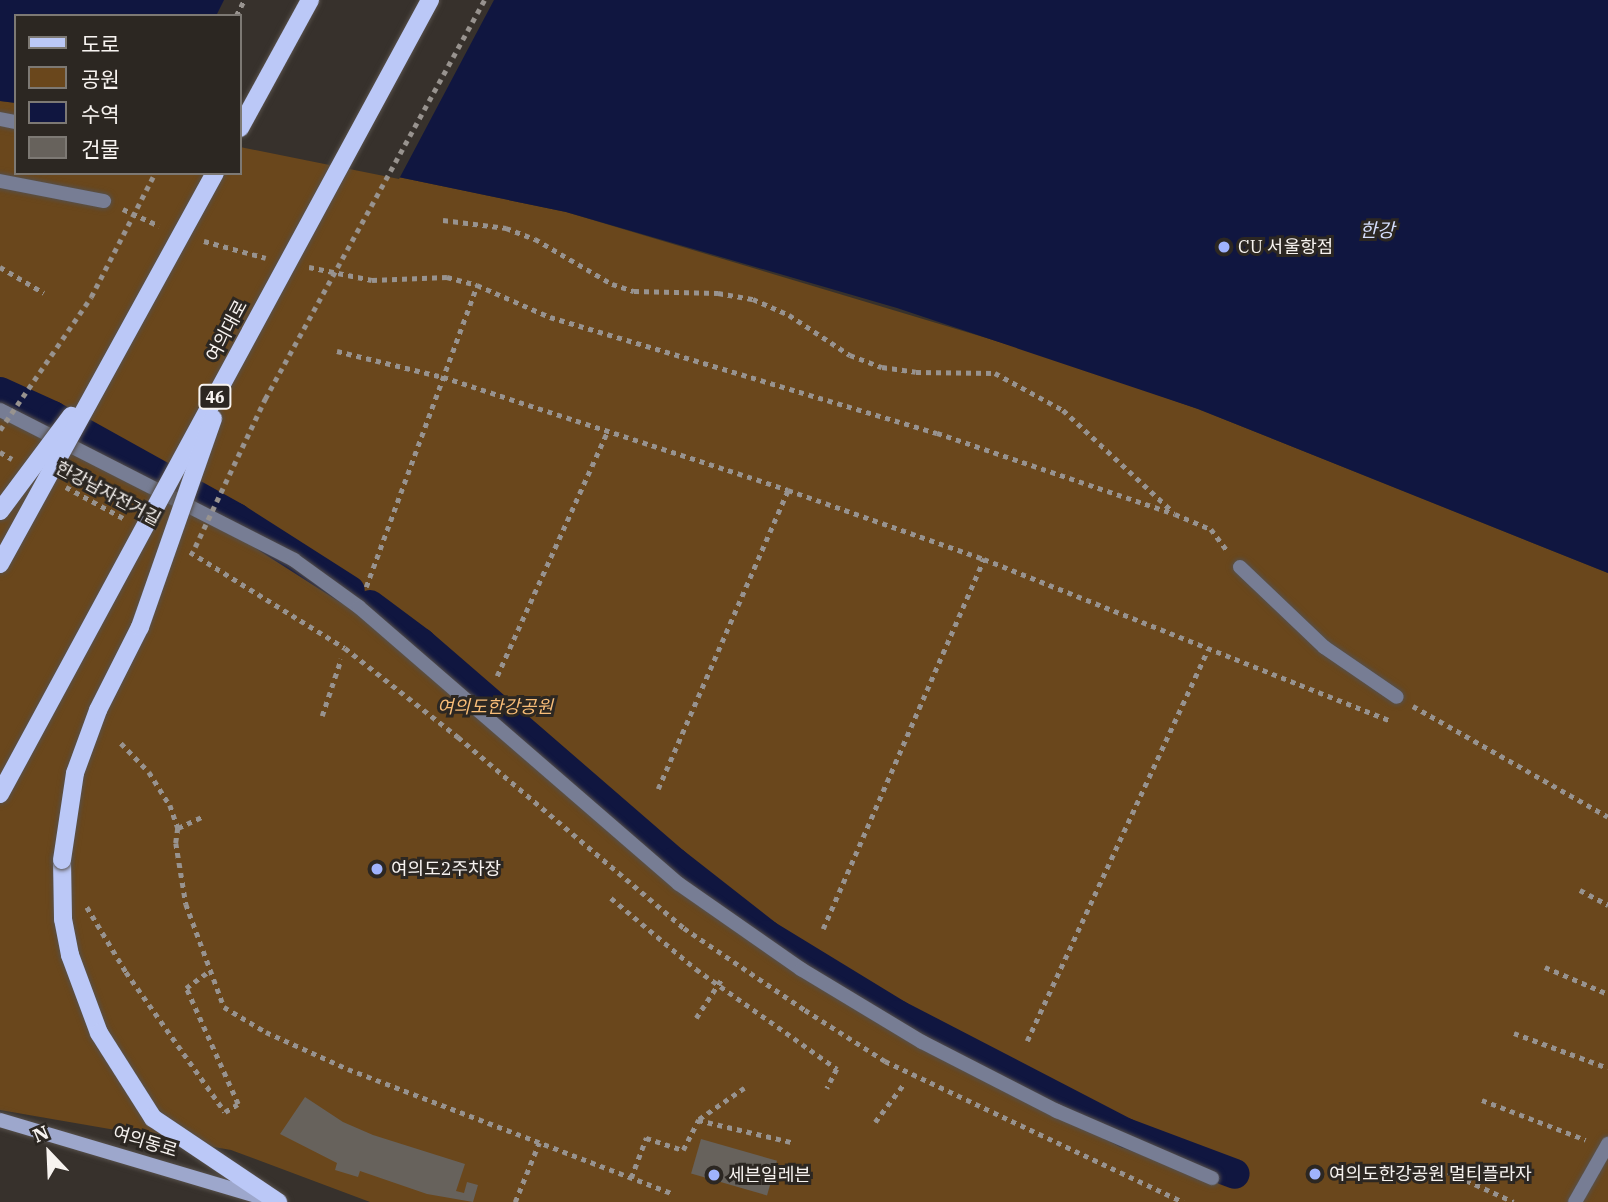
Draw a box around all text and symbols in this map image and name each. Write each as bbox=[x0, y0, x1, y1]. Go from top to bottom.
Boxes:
legend bbox=[14, 14, 242, 175]
text: 도로 bbox=[81, 30, 120, 58]
text: 공원 bbox=[81, 65, 120, 93]
text: 수역 bbox=[81, 100, 120, 128]
text: 건물 bbox=[81, 135, 120, 163]
water label: 한강 bbox=[1360, 220, 1394, 242]
place label: CU 서울항점 bbox=[1238, 236, 1333, 258]
marker: CU 서울항점 bbox=[1216, 239, 1232, 255]
street label: 여의대로 bbox=[202, 297, 252, 365]
road number: 46 bbox=[198, 384, 232, 410]
street label: 한강남자전거길 bbox=[52, 457, 164, 531]
park label: 여의도한강공원 bbox=[437, 696, 553, 718]
place label: 여의도2주차장 bbox=[391, 858, 501, 880]
marker: 여의도2주차장 bbox=[369, 861, 385, 877]
north arrow bbox=[14, 1118, 84, 1188]
text: N bbox=[29, 1120, 52, 1148]
street label: 여의동로 bbox=[110, 1122, 180, 1162]
place label: 여의도한강공원 멀티플라자 bbox=[1329, 1163, 1532, 1185]
place label: 세븐일레븐 bbox=[728, 1164, 811, 1186]
marker: 여의도한강공원 멀티플라자 bbox=[1307, 1166, 1323, 1182]
marker: 세븐일레븐 bbox=[706, 1167, 722, 1183]

